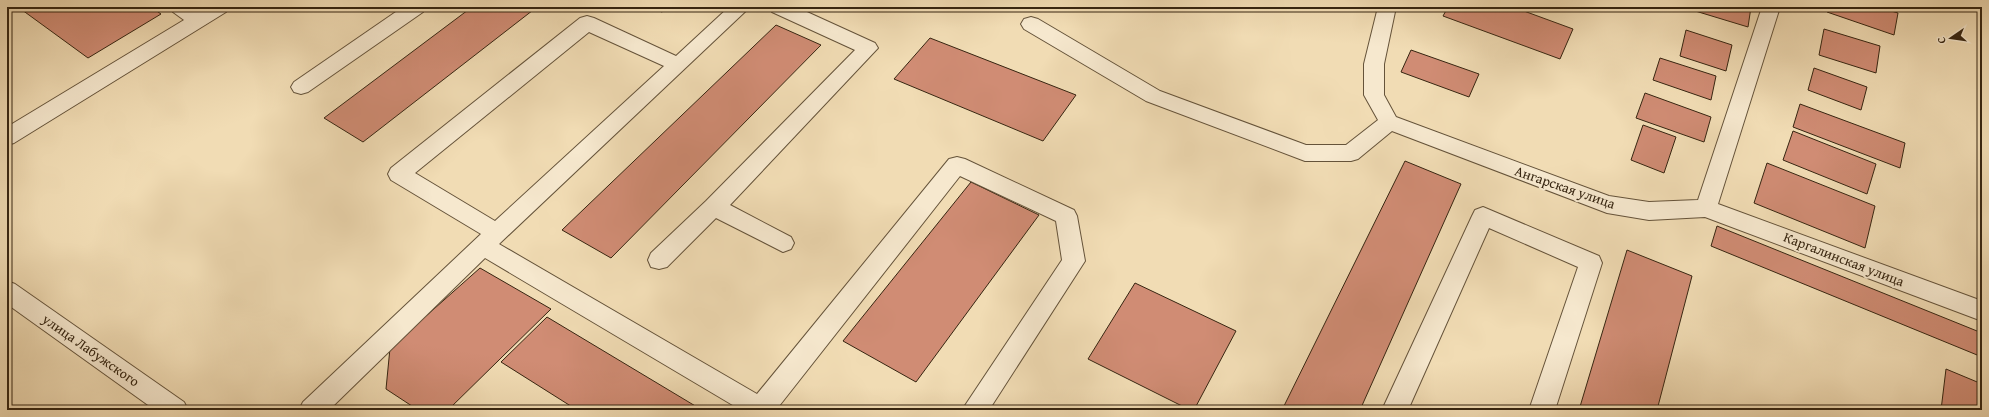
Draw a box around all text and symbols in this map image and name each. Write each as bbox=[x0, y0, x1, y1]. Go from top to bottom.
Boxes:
north arrow bbox=[1931, 18, 1971, 58]
text: С bbox=[1933, 35, 1950, 45]
street label: Ангарская улица bbox=[1512, 160, 1618, 214]
street label: Каргалинская улица bbox=[1781, 227, 1908, 291]
street label: улица Лабужского bbox=[37, 308, 144, 391]

